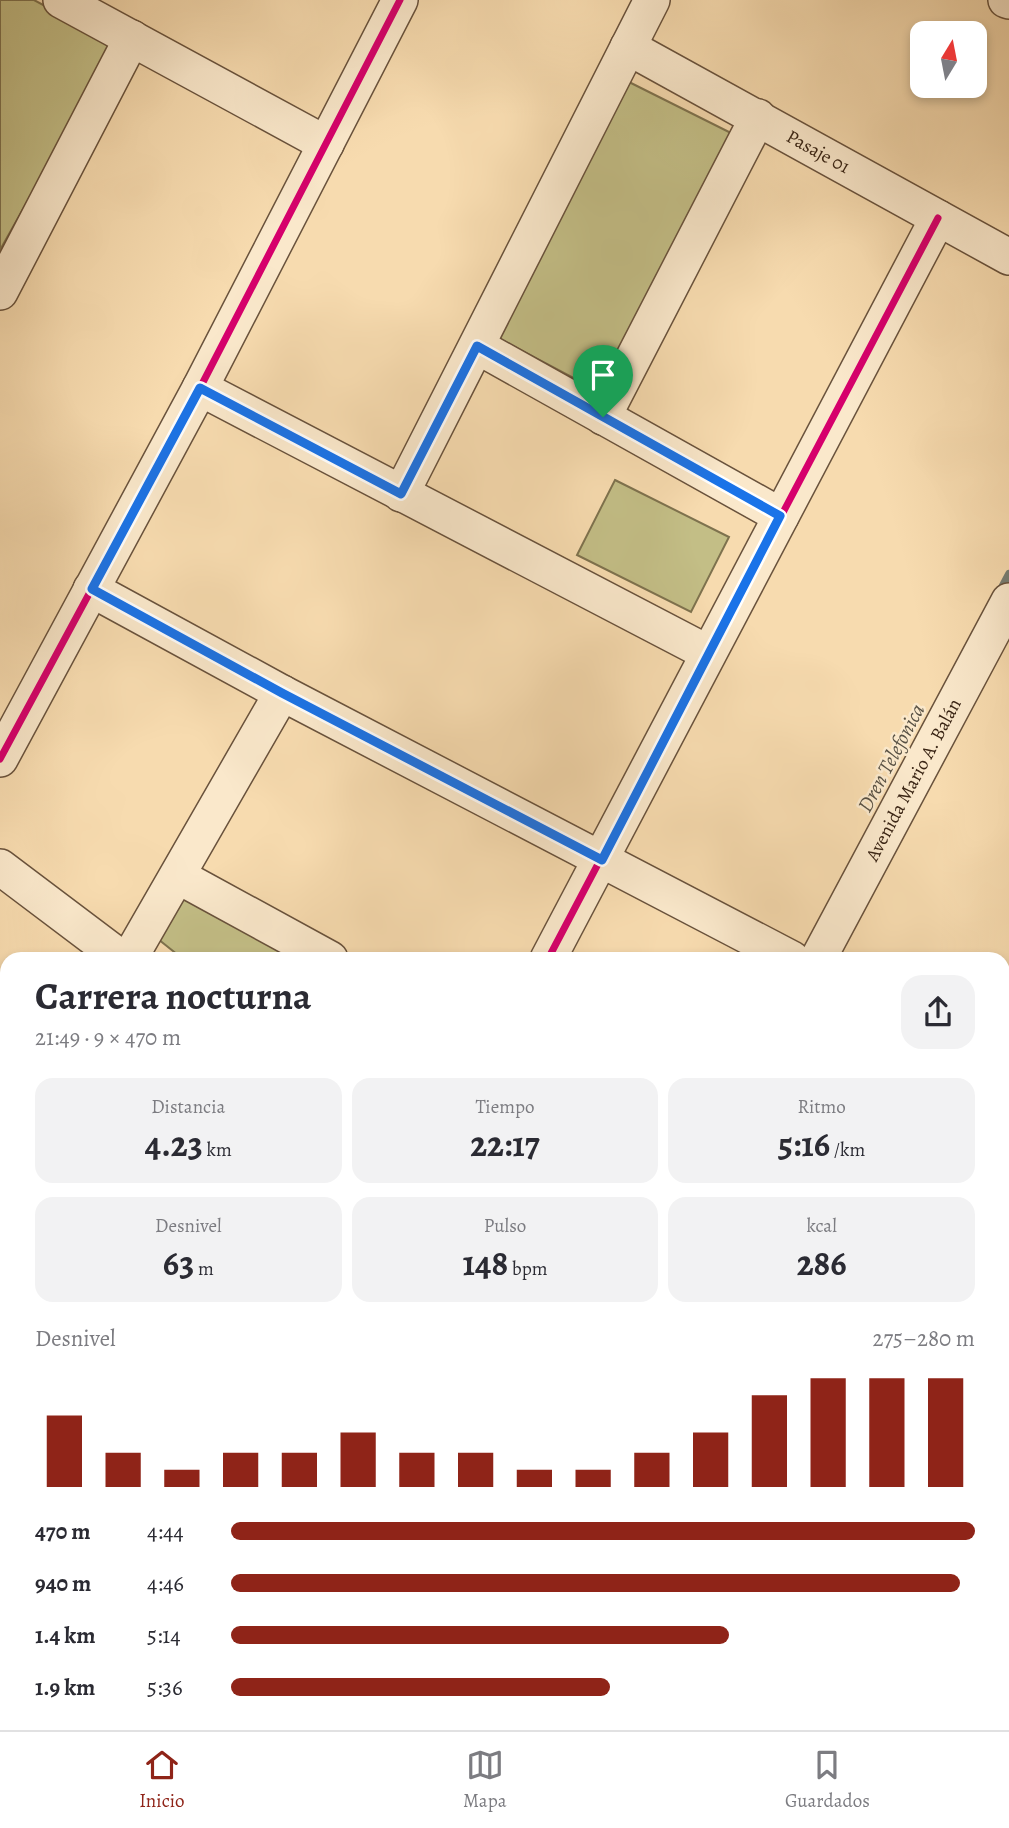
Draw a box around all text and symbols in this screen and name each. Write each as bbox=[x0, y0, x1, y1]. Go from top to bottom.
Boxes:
north arrow bbox=[910, 21, 987, 98]
map controls bbox=[910, 21, 987, 98]
street label: Pasaje 01 bbox=[781, 124, 855, 180]
pin bbox=[573, 345, 633, 417]
icon: arrive bbox=[584, 356, 622, 394]
street label: Avenida Mario A. Balán bbox=[859, 694, 968, 867]
water label: Dren Telefonica bbox=[851, 699, 931, 817]
text: Carrera nocturna bbox=[35, 970, 311, 1022]
button: share bbox=[901, 975, 975, 1049]
text: 21:49 · 9 × 470 m bbox=[35, 1022, 181, 1053]
text: Distancia bbox=[151, 1094, 225, 1120]
text: Tiempo bbox=[476, 1094, 534, 1120]
text: Ritmo bbox=[797, 1094, 846, 1120]
text: 4.23 bbox=[145, 1120, 203, 1168]
text: 22:17 bbox=[470, 1120, 540, 1168]
text: 5:16 bbox=[778, 1120, 830, 1168]
text: km bbox=[203, 1137, 232, 1163]
text: /km bbox=[830, 1137, 865, 1163]
text: Desnivel bbox=[155, 1213, 222, 1239]
text: Pulso bbox=[484, 1213, 526, 1239]
text: kcal bbox=[806, 1213, 837, 1239]
text: 63 bbox=[163, 1239, 194, 1287]
text: 148 bbox=[462, 1239, 508, 1287]
text: 286 bbox=[797, 1239, 847, 1287]
text: m bbox=[194, 1256, 214, 1282]
text: bpm bbox=[508, 1256, 548, 1282]
text: Desnivel bbox=[35, 1323, 116, 1354]
text: 275–280 m bbox=[873, 1323, 975, 1354]
text: 470 m bbox=[35, 1516, 90, 1547]
text: 4:44 bbox=[147, 1516, 184, 1547]
text: 940 m bbox=[35, 1568, 91, 1599]
text: 4:46 bbox=[147, 1568, 184, 1599]
text: 1.4 km bbox=[35, 1620, 96, 1651]
text: 5:14 bbox=[147, 1620, 181, 1651]
text: 1.9 km bbox=[35, 1672, 95, 1703]
text: 5:36 bbox=[147, 1672, 183, 1703]
tab: Inicio bbox=[139, 1746, 185, 1814]
tab: Mapa bbox=[463, 1746, 507, 1814]
tab: Guardados bbox=[785, 1746, 870, 1814]

